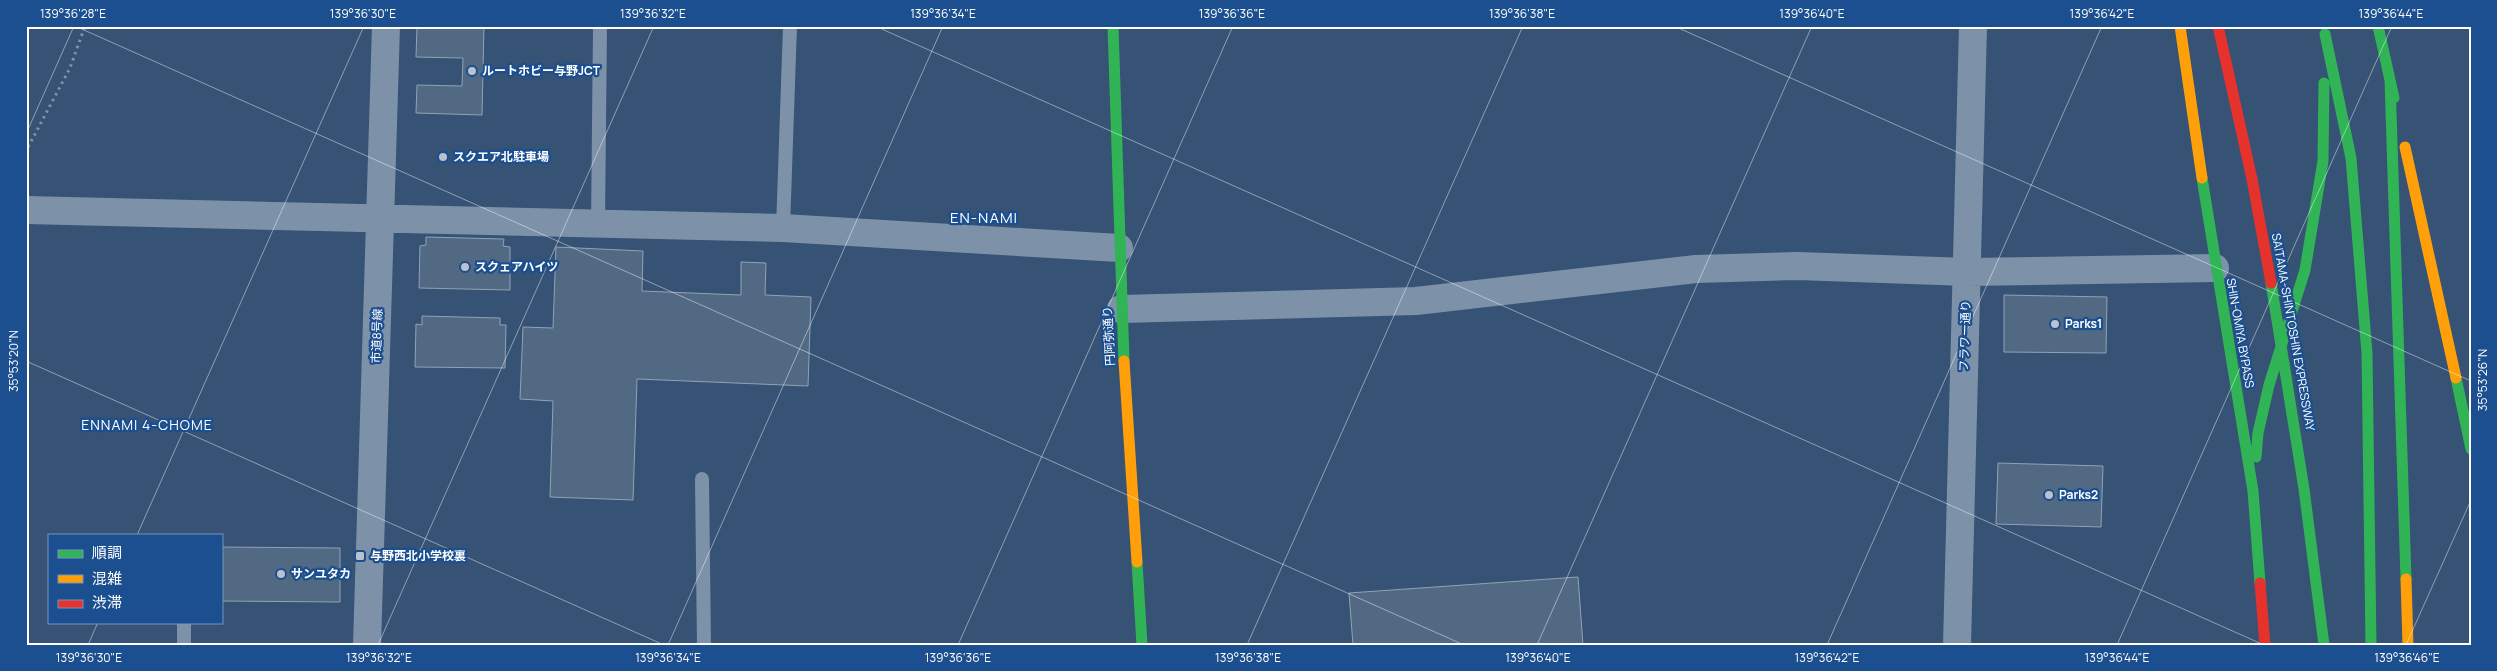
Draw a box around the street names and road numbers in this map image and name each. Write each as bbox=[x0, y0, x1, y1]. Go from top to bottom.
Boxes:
street label: SAITAMA-SHINTOSHIN EXPRESSWAY bbox=[2268, 232, 2319, 433]
street label: SHIN-OMIYA BYPASS bbox=[2222, 277, 2259, 389]
street label: フラワー通り bbox=[1955, 300, 1974, 372]
street label: 円阿弥通り bbox=[1098, 306, 1119, 366]
street label: 市道8号線 bbox=[367, 308, 386, 364]

